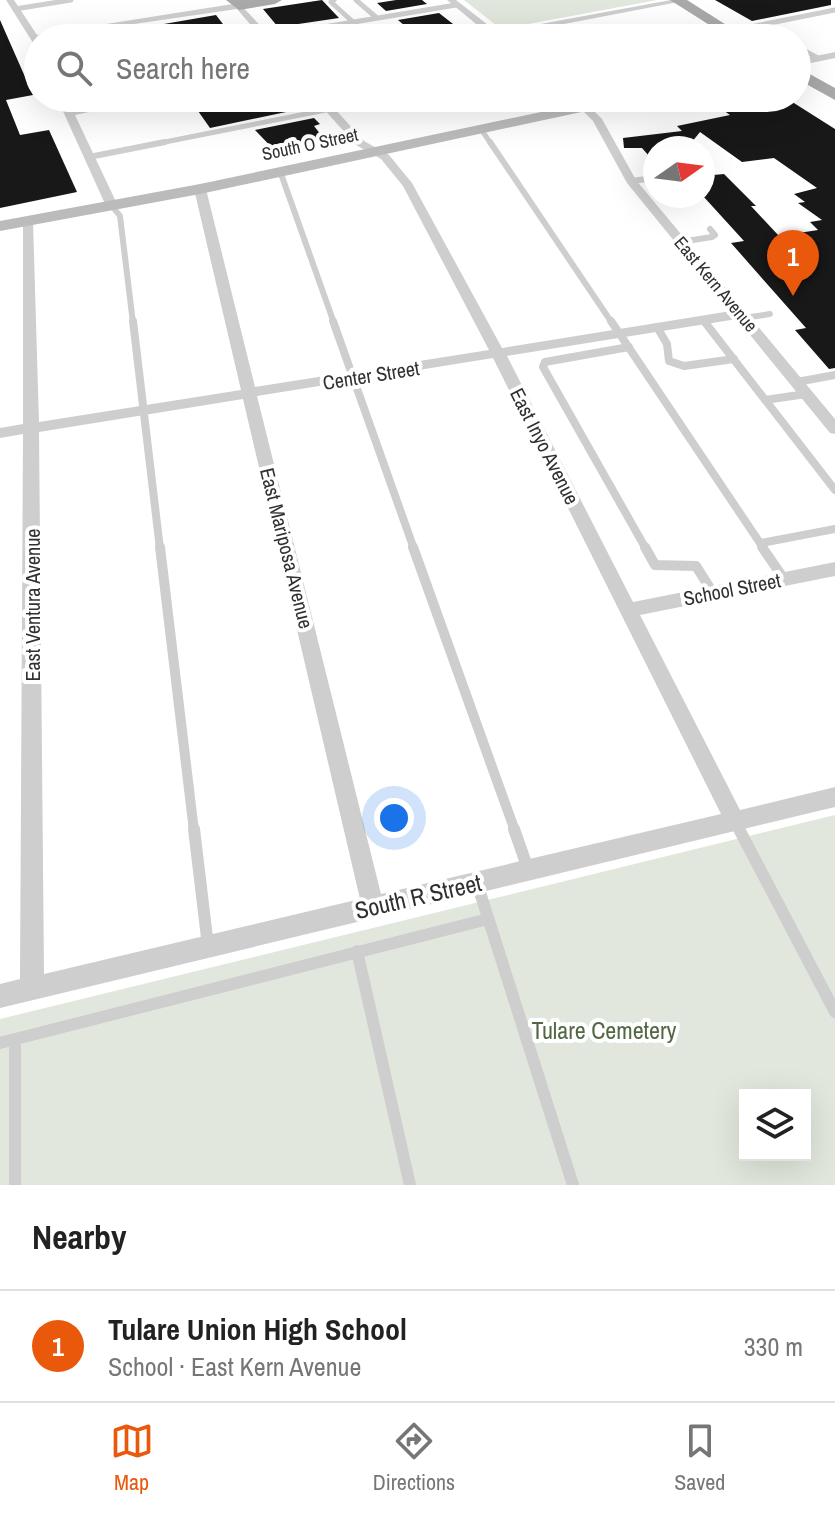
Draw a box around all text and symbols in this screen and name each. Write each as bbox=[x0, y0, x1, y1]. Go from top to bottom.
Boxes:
search box bbox=[24, 24, 811, 112]
icon: search bbox=[52, 46, 96, 90]
text: Search here bbox=[116, 48, 250, 88]
street label: South O Street bbox=[260, 122, 360, 166]
north arrow bbox=[643, 136, 715, 208]
pin: 1 bbox=[767, 230, 819, 296]
street label: East Kern Avenue bbox=[669, 231, 763, 337]
street label: Center Street bbox=[321, 354, 422, 396]
street label: East Inyo Avenue bbox=[504, 383, 586, 509]
street label: East Mariposa Avenue bbox=[254, 465, 320, 631]
street label: East Ventura Avenue bbox=[19, 529, 46, 681]
street label: School Street bbox=[681, 566, 783, 612]
your location bbox=[374, 798, 414, 838]
street label: South R Street bbox=[352, 866, 485, 926]
park label: Tulare Cemetery bbox=[532, 1014, 677, 1046]
map controls bbox=[739, 1089, 811, 1161]
button: layers bbox=[739, 1089, 811, 1161]
text: Nearby bbox=[32, 1214, 127, 1260]
text: Tulare Union High School bbox=[108, 1309, 407, 1349]
text: 1 bbox=[52, 1329, 64, 1364]
text: 330 m bbox=[744, 1329, 803, 1364]
text: School · East Kern Avenue bbox=[108, 1349, 361, 1384]
tab: Map bbox=[110, 1419, 154, 1497]
tab: Directions bbox=[373, 1419, 455, 1497]
tab: Saved bbox=[674, 1419, 725, 1497]

